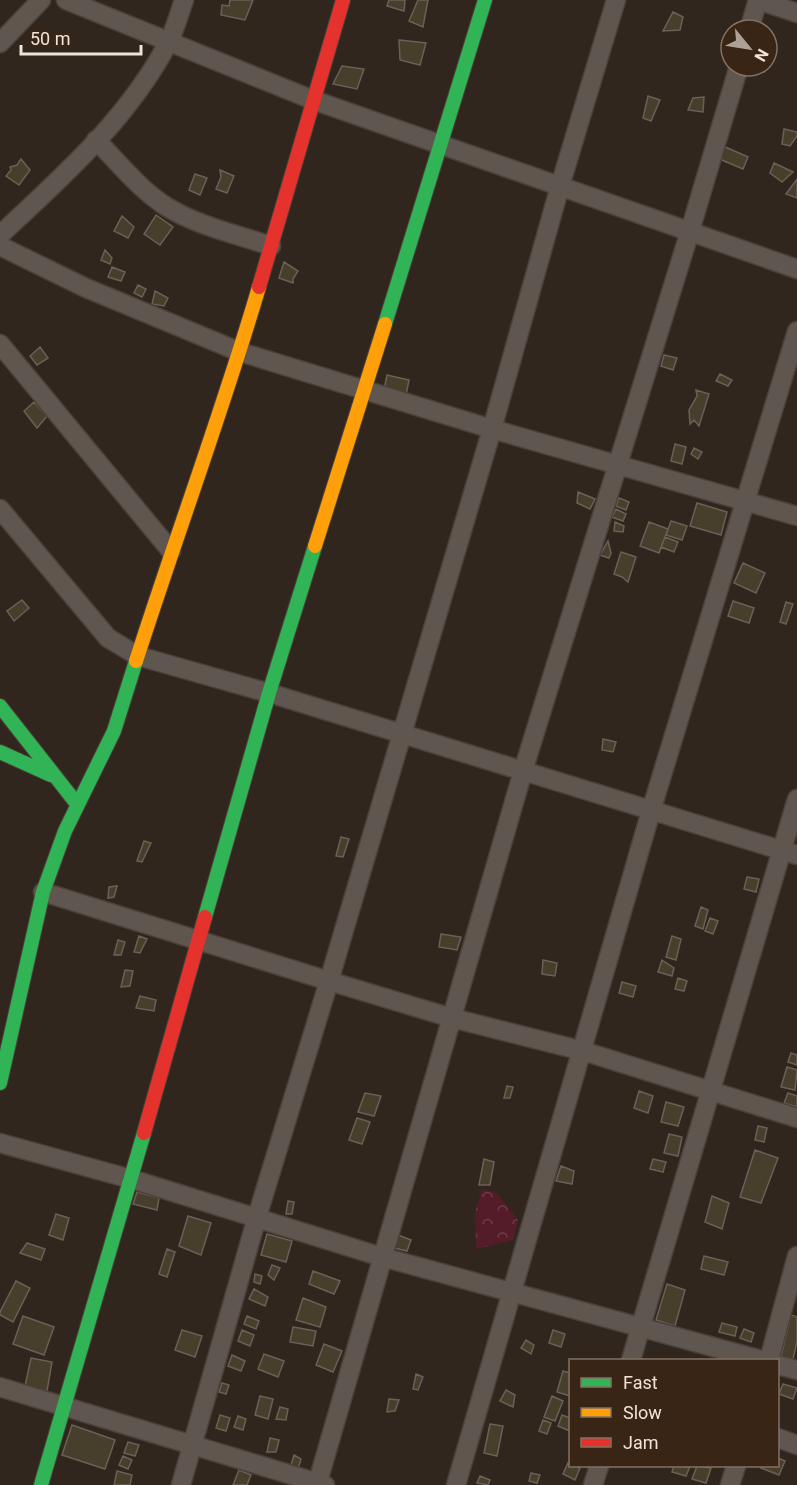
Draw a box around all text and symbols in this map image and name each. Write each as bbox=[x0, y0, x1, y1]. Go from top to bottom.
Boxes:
scale bar bbox=[21, 18, 141, 56]
north arrow bbox=[719, 18, 779, 78]
text: 50 m bbox=[30, 28, 70, 49]
text: N bbox=[751, 46, 773, 65]
legend bbox=[569, 1359, 779, 1467]
text: Fast bbox=[623, 1372, 658, 1393]
text: Slow bbox=[623, 1402, 662, 1423]
text: Jam bbox=[623, 1432, 659, 1453]

